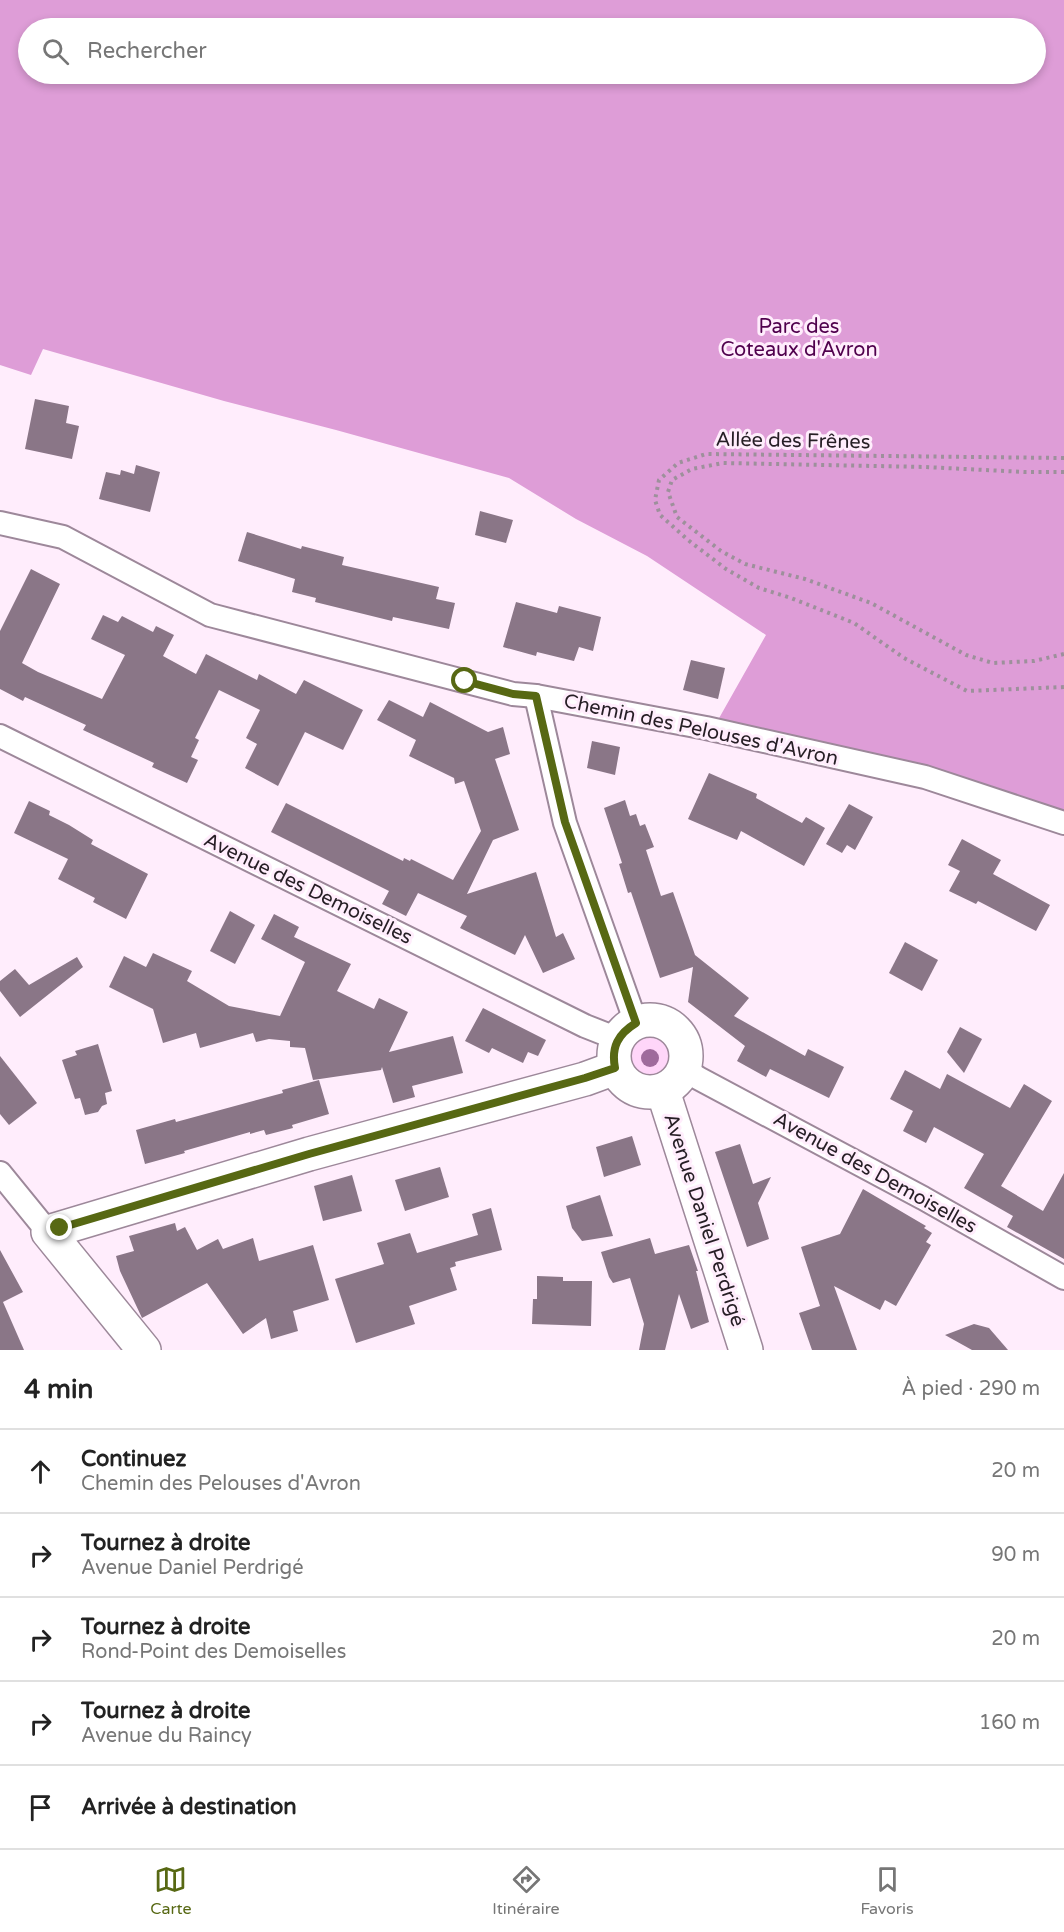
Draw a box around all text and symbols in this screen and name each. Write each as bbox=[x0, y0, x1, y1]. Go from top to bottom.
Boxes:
search box bbox=[18, 18, 1046, 84]
icon: search bbox=[39, 35, 72, 68]
text: Rechercher bbox=[87, 38, 207, 64]
park label: Parc des Coteaux d'Avron bbox=[720, 315, 878, 362]
street label: Allée des Frênes bbox=[715, 428, 871, 454]
route start bbox=[451, 667, 477, 693]
street label: Chemin des Pelouses d'Avron bbox=[562, 689, 840, 771]
street label: Avenue des Demoiselles bbox=[200, 828, 416, 950]
street label: Avenue des Demoiselles bbox=[769, 1107, 981, 1239]
street label: Avenue Daniel Perdrigé bbox=[658, 1110, 750, 1330]
route end bbox=[46, 1214, 72, 1240]
text: 4 min bbox=[24, 1374, 93, 1405]
text: À pied · 290 m bbox=[902, 1377, 1040, 1401]
text: Continuez bbox=[81, 1446, 186, 1472]
icon: ahead bbox=[24, 1455, 57, 1488]
text: 20 m bbox=[991, 1459, 1040, 1483]
text: Chemin des Pelouses d'Avron bbox=[81, 1472, 361, 1496]
text: Tournez à droite bbox=[81, 1530, 250, 1556]
icon: right bbox=[24, 1539, 57, 1572]
text: 90 m bbox=[991, 1543, 1040, 1567]
text: Avenue Daniel Perdrigé bbox=[81, 1556, 304, 1580]
text: Tournez à droite bbox=[81, 1614, 250, 1640]
icon: right bbox=[24, 1623, 57, 1656]
text: 20 m bbox=[991, 1627, 1040, 1651]
text: Rond-Point des Demoiselles bbox=[81, 1640, 346, 1664]
text: Tournez à droite bbox=[81, 1698, 250, 1724]
icon: right bbox=[24, 1707, 57, 1740]
text: 160 m bbox=[979, 1711, 1040, 1735]
text: Avenue du Raincy bbox=[81, 1724, 252, 1748]
icon: arrive bbox=[24, 1791, 57, 1824]
text: Arrivée à destination bbox=[81, 1794, 297, 1820]
tab: Carte bbox=[150, 1863, 192, 1919]
tab: Itinéraire bbox=[492, 1863, 560, 1919]
tab: Favoris bbox=[860, 1863, 914, 1919]

